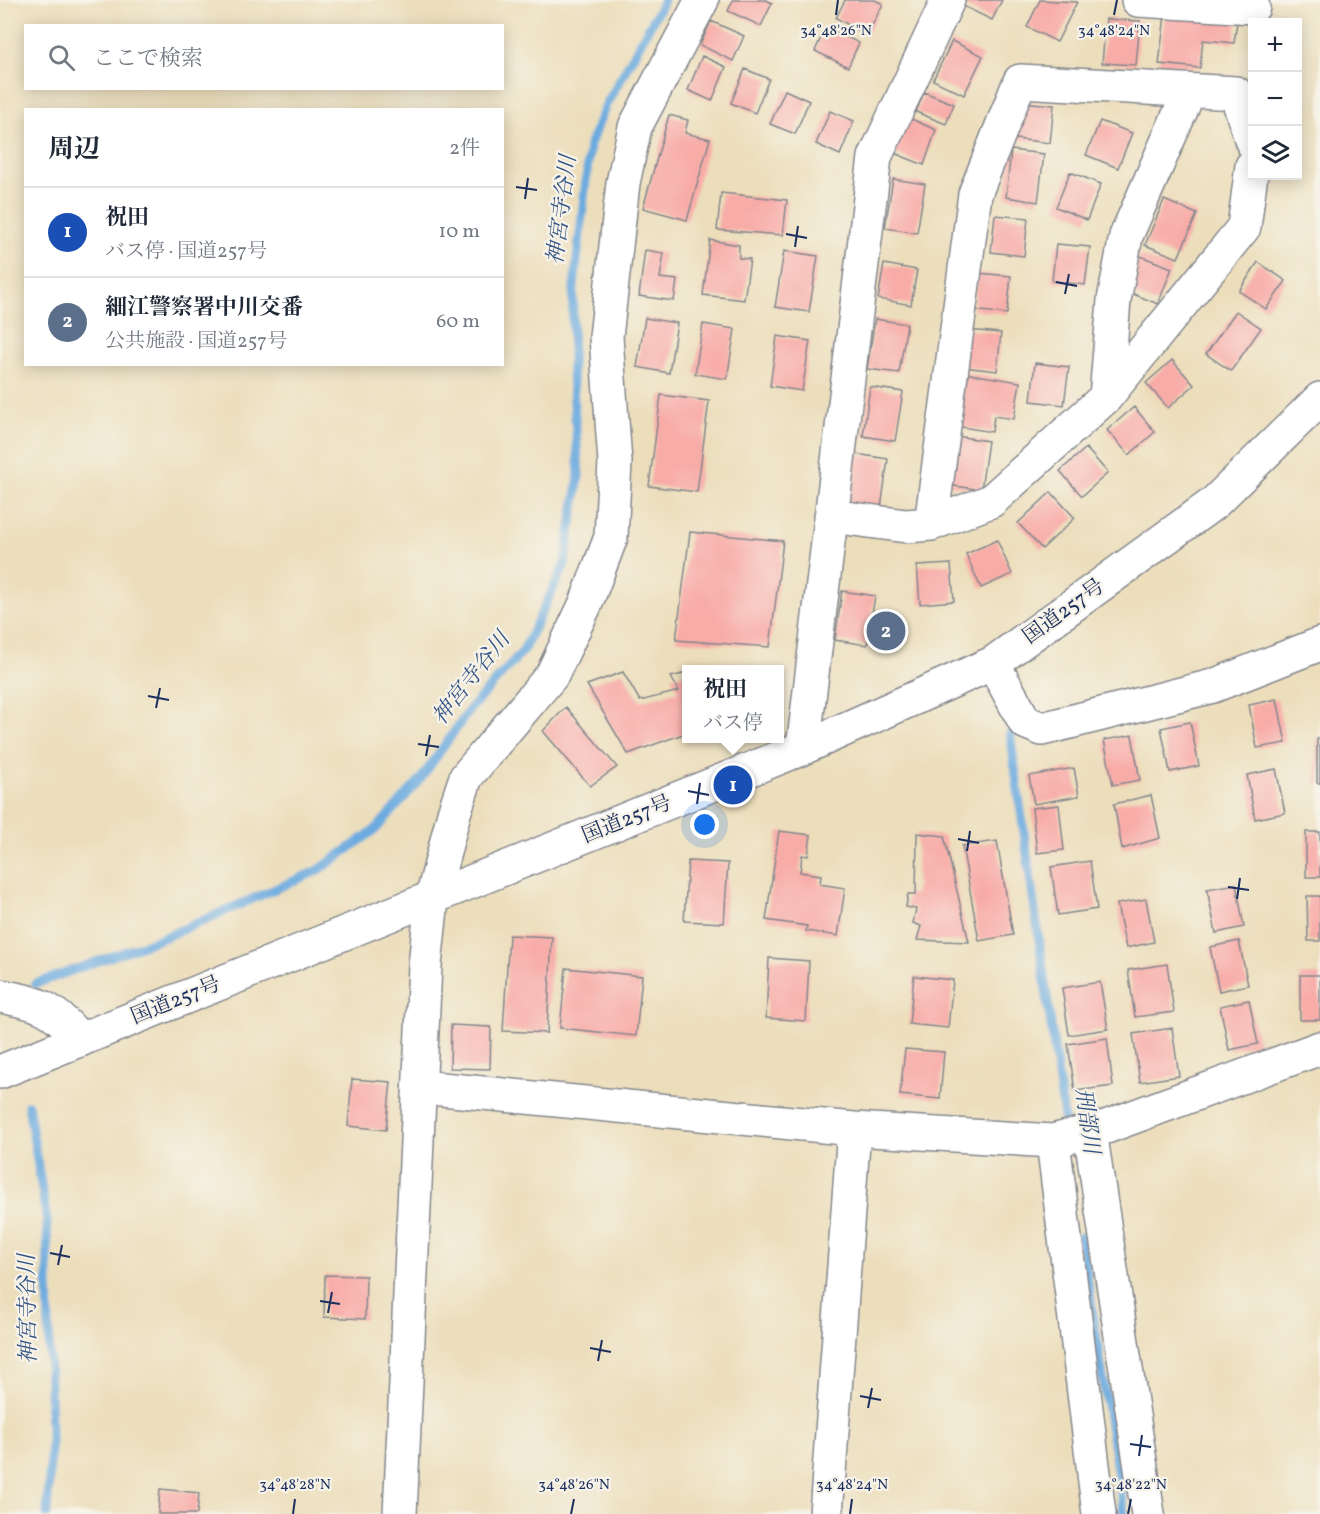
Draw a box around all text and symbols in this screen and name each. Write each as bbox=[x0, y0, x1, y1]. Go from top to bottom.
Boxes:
map controls bbox=[1248, 18, 1302, 180]
button: + bbox=[1248, 18, 1302, 72]
text: 34°48'26"N bbox=[800, 21, 872, 42]
text: 34°48'24"N bbox=[1078, 21, 1150, 42]
search box bbox=[24, 24, 504, 90]
icon: search bbox=[45, 41, 78, 74]
text: ここで検索 bbox=[93, 44, 203, 75]
button: − bbox=[1248, 72, 1302, 126]
button: layers bbox=[1248, 126, 1302, 180]
text: 周辺 bbox=[48, 132, 100, 168]
text: 2件 bbox=[449, 135, 480, 163]
water label: 神宮寺谷川 bbox=[541, 152, 585, 266]
text: 祝田 bbox=[105, 203, 149, 234]
text: 1 bbox=[63, 218, 72, 246]
text: 10 m bbox=[439, 218, 480, 246]
text: バス停 · 国道257号 bbox=[105, 238, 267, 266]
text: 細江警察署中川交番 bbox=[105, 293, 303, 324]
text: 2 bbox=[62, 308, 73, 336]
text: 60 m bbox=[436, 308, 480, 336]
text: 公共施設 · 国道257号 bbox=[105, 328, 287, 356]
street label: 国道257号 bbox=[1017, 572, 1111, 652]
pin: 2 bbox=[866, 608, 906, 654]
water label: 神宮寺谷川 bbox=[426, 625, 519, 732]
popup bbox=[682, 665, 784, 743]
text: 祝田 bbox=[703, 675, 747, 706]
text: バス停 bbox=[703, 710, 763, 738]
pin: 1 bbox=[714, 762, 752, 808]
street label: 国道257号 bbox=[578, 789, 676, 851]
your location bbox=[690, 810, 719, 839]
street label: 国道257号 bbox=[127, 970, 225, 1032]
water label: 刑部川 bbox=[1066, 1086, 1106, 1158]
water label: 神宮寺谷川 bbox=[13, 1252, 45, 1364]
text: 34°48'28"N bbox=[259, 1475, 331, 1496]
text: 34°48'26"N bbox=[538, 1475, 610, 1496]
text: 34°48'24"N bbox=[816, 1475, 888, 1496]
text: 34°48'22"N bbox=[1095, 1475, 1167, 1496]

